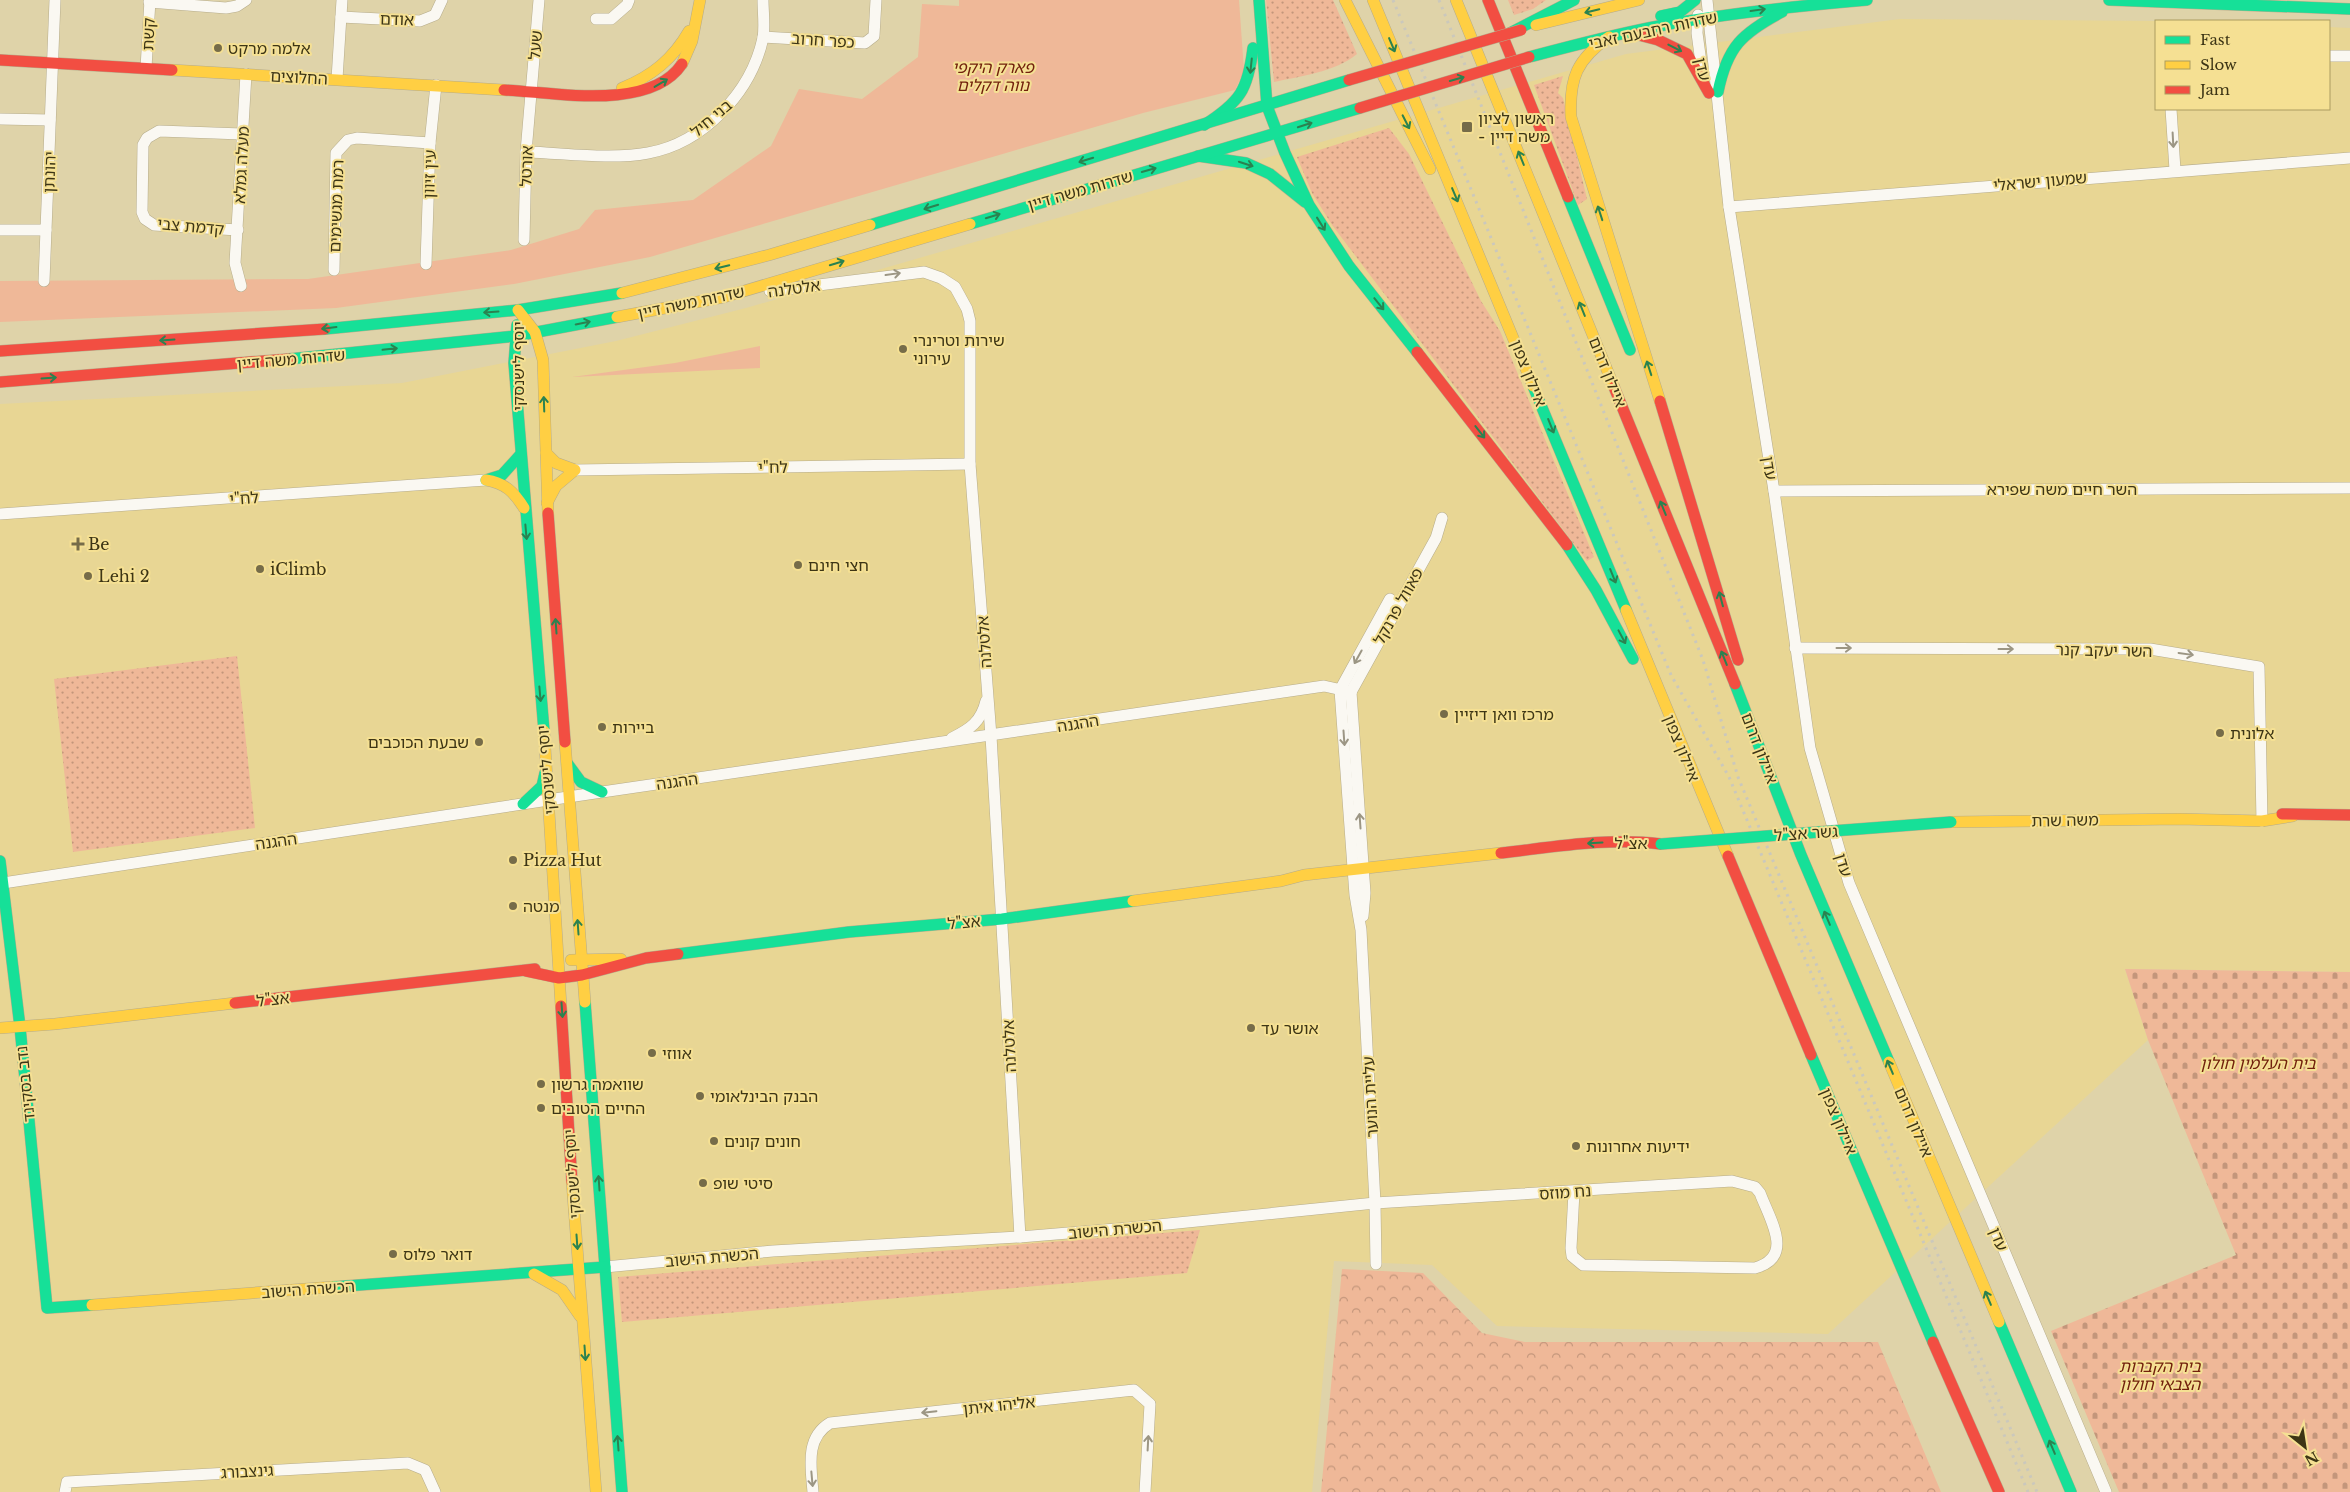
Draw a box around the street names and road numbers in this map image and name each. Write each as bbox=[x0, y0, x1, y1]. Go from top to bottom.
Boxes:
street label: שדרות רחבעם זאבי bbox=[1587, 7, 1719, 53]
street label: אודם bbox=[380, 8, 414, 30]
street label: קשת bbox=[137, 17, 159, 51]
street label: כפר חרוב bbox=[791, 28, 855, 52]
street label: שעל bbox=[524, 29, 546, 61]
street label: עדן bbox=[1691, 55, 1715, 83]
street label: החלוצים bbox=[270, 66, 328, 88]
street label: בני חיל bbox=[686, 95, 736, 141]
street label: מעלה גמלא bbox=[229, 126, 253, 204]
street label: אורטל bbox=[515, 145, 537, 187]
street label: עין זיוון bbox=[418, 149, 440, 199]
street label: יהונתן bbox=[38, 151, 60, 193]
street label: רמת מגשימים bbox=[324, 159, 348, 253]
street label: שדרות משה דיין bbox=[1025, 165, 1135, 215]
street label: שמעון ישראלי bbox=[1992, 167, 2088, 195]
street label: קדמת צבי bbox=[157, 213, 225, 239]
street label: אלטלנה bbox=[767, 274, 821, 302]
street label: שדרות משה דיין bbox=[636, 281, 746, 323]
street label: יוסף לישנסקי bbox=[508, 321, 528, 411]
street label: איילון דרום bbox=[1585, 334, 1631, 410]
street label: איילון צפון bbox=[1507, 337, 1551, 409]
street label: שדרות משה דיין bbox=[236, 344, 346, 374]
street label: עדן bbox=[1758, 455, 1782, 481]
street label: לח"י bbox=[758, 457, 788, 477]
street label: השר חיים משה שפירא bbox=[1987, 479, 2137, 499]
street label: לח"י bbox=[229, 487, 259, 509]
street label: פאוול פרנקל bbox=[1369, 564, 1427, 648]
street label: אלטלנה bbox=[972, 615, 996, 669]
street label: השר יעקב קנר bbox=[2055, 639, 2153, 661]
street label: ההגנה bbox=[1056, 710, 1100, 736]
street label: איילון דרום bbox=[1737, 710, 1783, 786]
street label: איילון צפון bbox=[1660, 712, 1704, 784]
street label: יוסף לישנסקי bbox=[532, 725, 560, 815]
street label: ההגנה bbox=[655, 768, 699, 794]
street label: משה שרת bbox=[2031, 809, 2099, 831]
street label: גשר אצ"ל bbox=[1774, 821, 1838, 845]
street label: ההגנה bbox=[254, 828, 298, 854]
street label: אצ"ל bbox=[1614, 833, 1648, 853]
street label: עדן bbox=[1831, 851, 1857, 879]
street label: אצ"ל bbox=[947, 911, 981, 933]
street label: אצ"ל bbox=[255, 987, 291, 1011]
street label: אלטלנה bbox=[998, 1019, 1020, 1073]
street label: נדב בסקינד bbox=[11, 1045, 39, 1123]
street label: עליית הנוער bbox=[1358, 1056, 1382, 1138]
street label: איילון דרום bbox=[1890, 1084, 1938, 1160]
street label: איילון צפון bbox=[1816, 1085, 1862, 1157]
street label: יוסף לישנסקי bbox=[559, 1129, 585, 1219]
street label: נח מוזס bbox=[1538, 1180, 1592, 1204]
street label: הכשרת הישוב bbox=[1067, 1215, 1163, 1243]
street label: עדן bbox=[1985, 1224, 2013, 1254]
street label: הכשרת הישוב bbox=[664, 1243, 760, 1271]
street label: הכשרת הישוב bbox=[261, 1276, 355, 1302]
street label: אליהו איתן bbox=[962, 1391, 1036, 1419]
street label: גינצבורג bbox=[220, 1460, 274, 1482]

